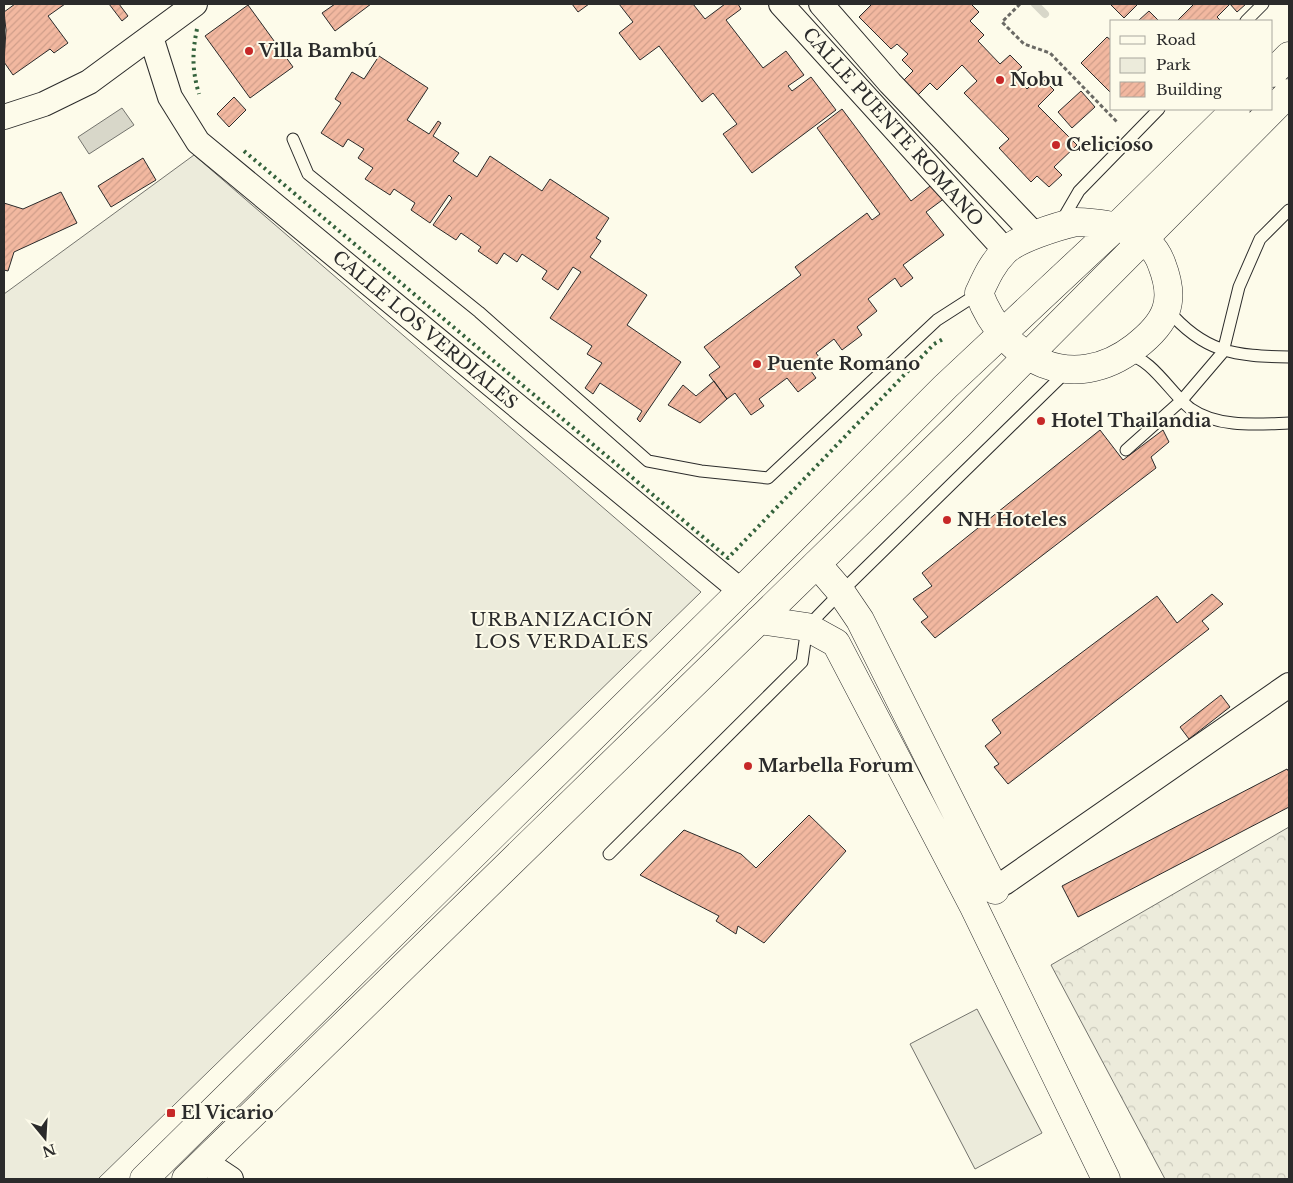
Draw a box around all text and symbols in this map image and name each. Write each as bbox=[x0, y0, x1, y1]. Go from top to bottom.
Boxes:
legend bbox=[1110, 20, 1273, 110]
street label: CALLE PUENTE ROMANO bbox=[798, 23, 988, 231]
text: Road bbox=[1156, 30, 1196, 49]
place label: Villa Bambú bbox=[258, 40, 377, 62]
marker: Villa Bambú bbox=[243, 45, 255, 57]
text: Park bbox=[1156, 55, 1192, 74]
place label: Nobu bbox=[1010, 69, 1063, 91]
marker: Nobu bbox=[994, 74, 1006, 86]
text: Building bbox=[1156, 80, 1223, 99]
place label: Celicioso bbox=[1066, 134, 1153, 156]
marker: Celicioso bbox=[1050, 139, 1062, 151]
street label: CALLE LOS VERDIALES bbox=[328, 246, 522, 414]
place label: Puente Romano bbox=[767, 353, 920, 375]
marker: Puente Romano bbox=[751, 358, 763, 370]
place label: Hotel Thailandia bbox=[1051, 410, 1212, 432]
marker: Hotel Thailandia bbox=[1035, 415, 1047, 427]
place label: NH Hoteles bbox=[957, 509, 1067, 531]
marker: NH Hoteles bbox=[941, 514, 953, 526]
district label: URBANIZACIÓN LOS VERDALES bbox=[470, 608, 654, 653]
place label: Marbella Forum bbox=[758, 755, 914, 777]
marker: Marbella Forum bbox=[742, 760, 754, 772]
place label: El Vicario bbox=[181, 1102, 274, 1124]
marker: El Vicario bbox=[165, 1107, 177, 1119]
north arrow bbox=[20, 1113, 70, 1163]
text: N bbox=[40, 1140, 58, 1161]

